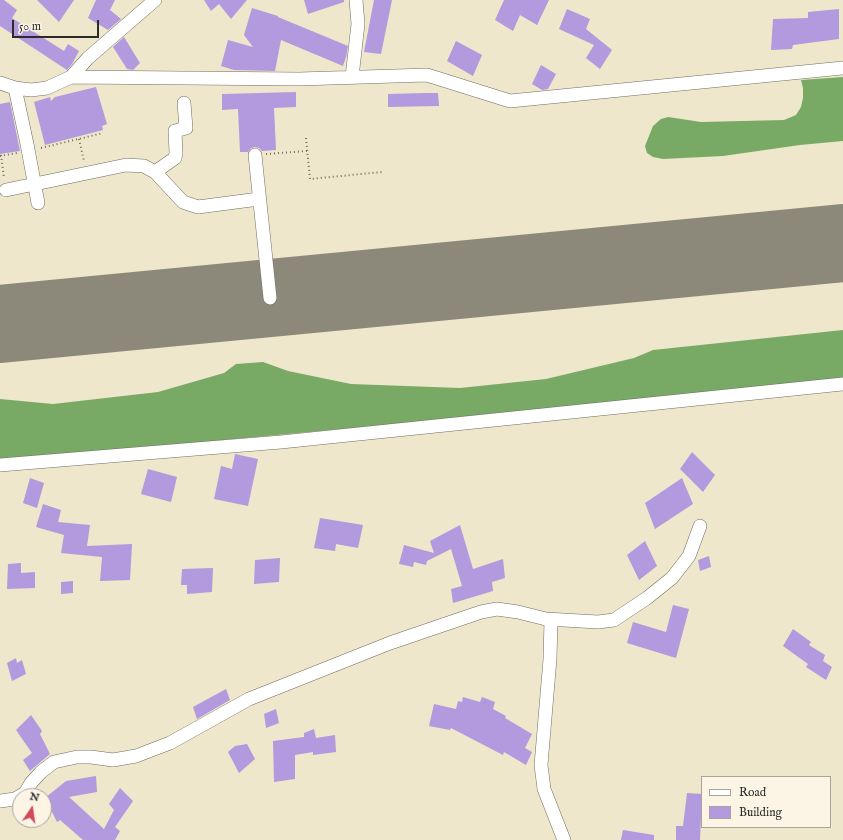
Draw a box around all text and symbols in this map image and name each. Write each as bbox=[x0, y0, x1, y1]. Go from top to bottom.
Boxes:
scale bar bbox=[14, 12, 101, 38]
text: 50 m bbox=[19, 19, 41, 34]
legend bbox=[701, 776, 831, 828]
text: Road bbox=[739, 785, 766, 800]
north arrow bbox=[12, 788, 52, 828]
text: N bbox=[28, 789, 41, 805]
text: Building bbox=[739, 805, 782, 820]

